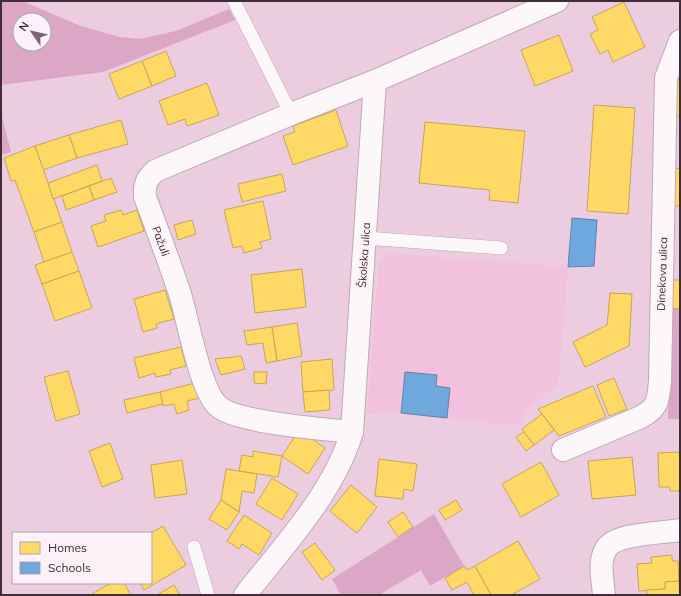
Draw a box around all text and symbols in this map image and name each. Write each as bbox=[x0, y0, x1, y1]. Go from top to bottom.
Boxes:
north arrow bbox=[12, 12, 52, 52]
text: N bbox=[16, 19, 32, 34]
street label: Školska ulica bbox=[355, 222, 373, 288]
street label: Pažuli bbox=[149, 224, 173, 258]
street label: Dinekova ulica bbox=[654, 237, 670, 311]
legend bbox=[12, 532, 152, 584]
text: Homes bbox=[48, 540, 87, 555]
text: Schools bbox=[48, 560, 91, 575]

